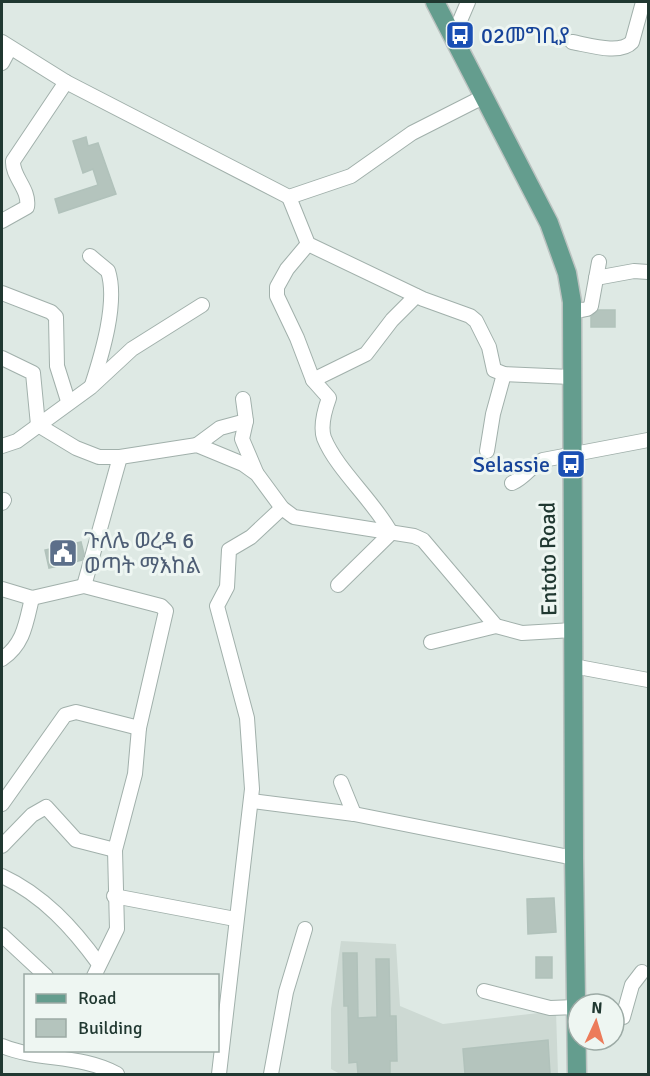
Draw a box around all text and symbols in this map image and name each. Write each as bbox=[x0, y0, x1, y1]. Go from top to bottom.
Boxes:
bus stop icon: 02መግቢያ bbox=[444, 19, 476, 51]
place label: 02መግቢያ bbox=[481, 22, 570, 49]
bus stop icon: Selassie bbox=[555, 448, 587, 480]
place label: Selassie bbox=[473, 451, 550, 478]
street label: Entoto Road bbox=[534, 502, 562, 616]
place label: ጉለሌ ወረዳ 6 ወጣት ማእከል bbox=[84, 527, 201, 579]
public building icon: ጉለሌ ወረዳ 6 ወጣት ማእከል bbox=[47, 537, 79, 569]
legend bbox=[24, 974, 219, 1052]
text: Road bbox=[78, 987, 117, 1009]
north arrow bbox=[566, 992, 626, 1052]
text: N bbox=[591, 998, 603, 1018]
text: Building bbox=[78, 1017, 142, 1039]

